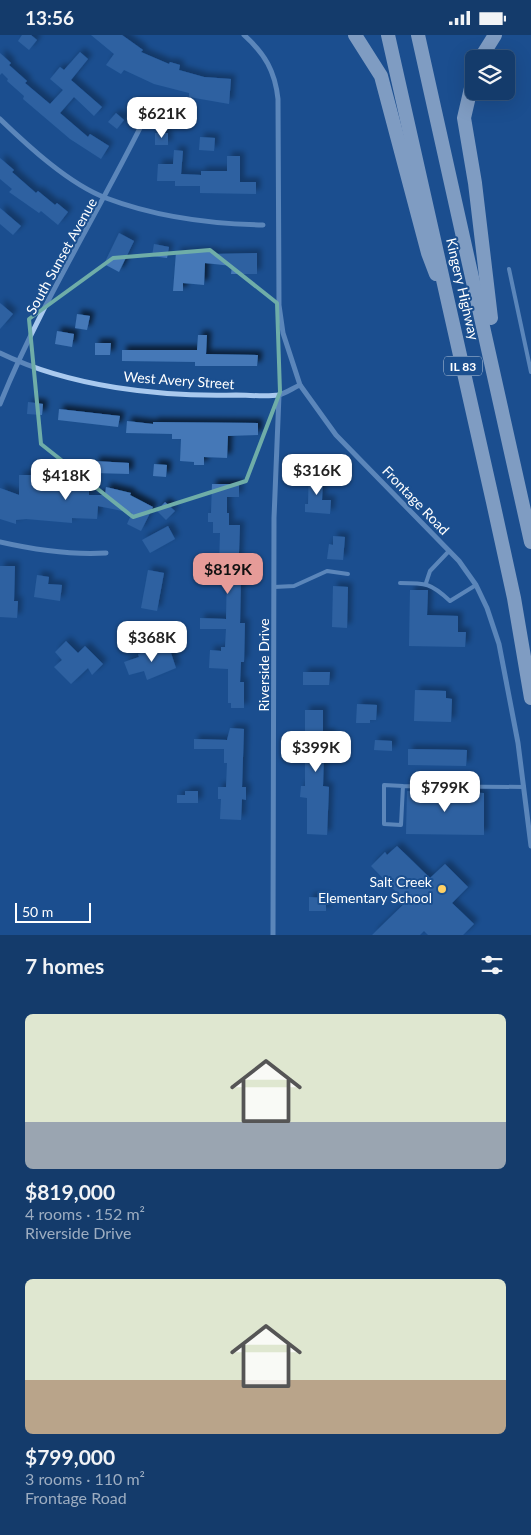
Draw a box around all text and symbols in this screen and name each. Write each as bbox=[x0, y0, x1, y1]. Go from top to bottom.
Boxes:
text: 13:56 bbox=[25, 6, 74, 29]
map controls bbox=[465, 50, 515, 100]
button: layers bbox=[465, 50, 515, 100]
pin: $621K bbox=[127, 97, 197, 139]
text: $621K bbox=[138, 103, 186, 122]
street label: South Sunset Avenue bbox=[22, 195, 100, 317]
street label: Kingery Highway bbox=[443, 236, 483, 343]
road number: IL 83 bbox=[444, 357, 482, 376]
street label: West Avery Street bbox=[123, 368, 235, 392]
pin: $316K bbox=[282, 453, 352, 496]
pin: $418K bbox=[31, 459, 101, 501]
text: $316K bbox=[293, 460, 341, 479]
street label: Frontage Road bbox=[379, 462, 453, 538]
text: $418K bbox=[42, 465, 90, 484]
pin: $819K bbox=[193, 553, 263, 595]
text: $819K bbox=[204, 559, 252, 578]
street label: Riverside Drive bbox=[255, 618, 272, 712]
pin: $368K bbox=[117, 621, 187, 663]
text: $368K bbox=[128, 627, 176, 646]
pin: $399K bbox=[281, 731, 351, 773]
text: $399K bbox=[292, 737, 340, 756]
pin: $799K bbox=[410, 771, 480, 813]
text: $799K bbox=[421, 777, 469, 796]
place label: Salt Creek Elementary School bbox=[318, 873, 433, 906]
marker: Salt Creek Elementary School bbox=[436, 883, 448, 895]
scale bar bbox=[15, 900, 91, 923]
text: 50 m bbox=[22, 903, 53, 920]
icon: filters bbox=[478, 951, 506, 979]
text: 7 homes bbox=[25, 953, 104, 978]
icon: home bbox=[221, 1046, 311, 1136]
text: $819,000 bbox=[25, 1179, 115, 1204]
text: 4 rooms · 152 m² bbox=[25, 1204, 145, 1223]
text: Riverside Drive bbox=[25, 1223, 131, 1242]
icon: home bbox=[221, 1311, 311, 1401]
text: $799,000 bbox=[25, 1444, 115, 1469]
text: 3 rooms · 110 m² bbox=[25, 1469, 145, 1488]
text: Frontage Road bbox=[25, 1488, 127, 1507]

